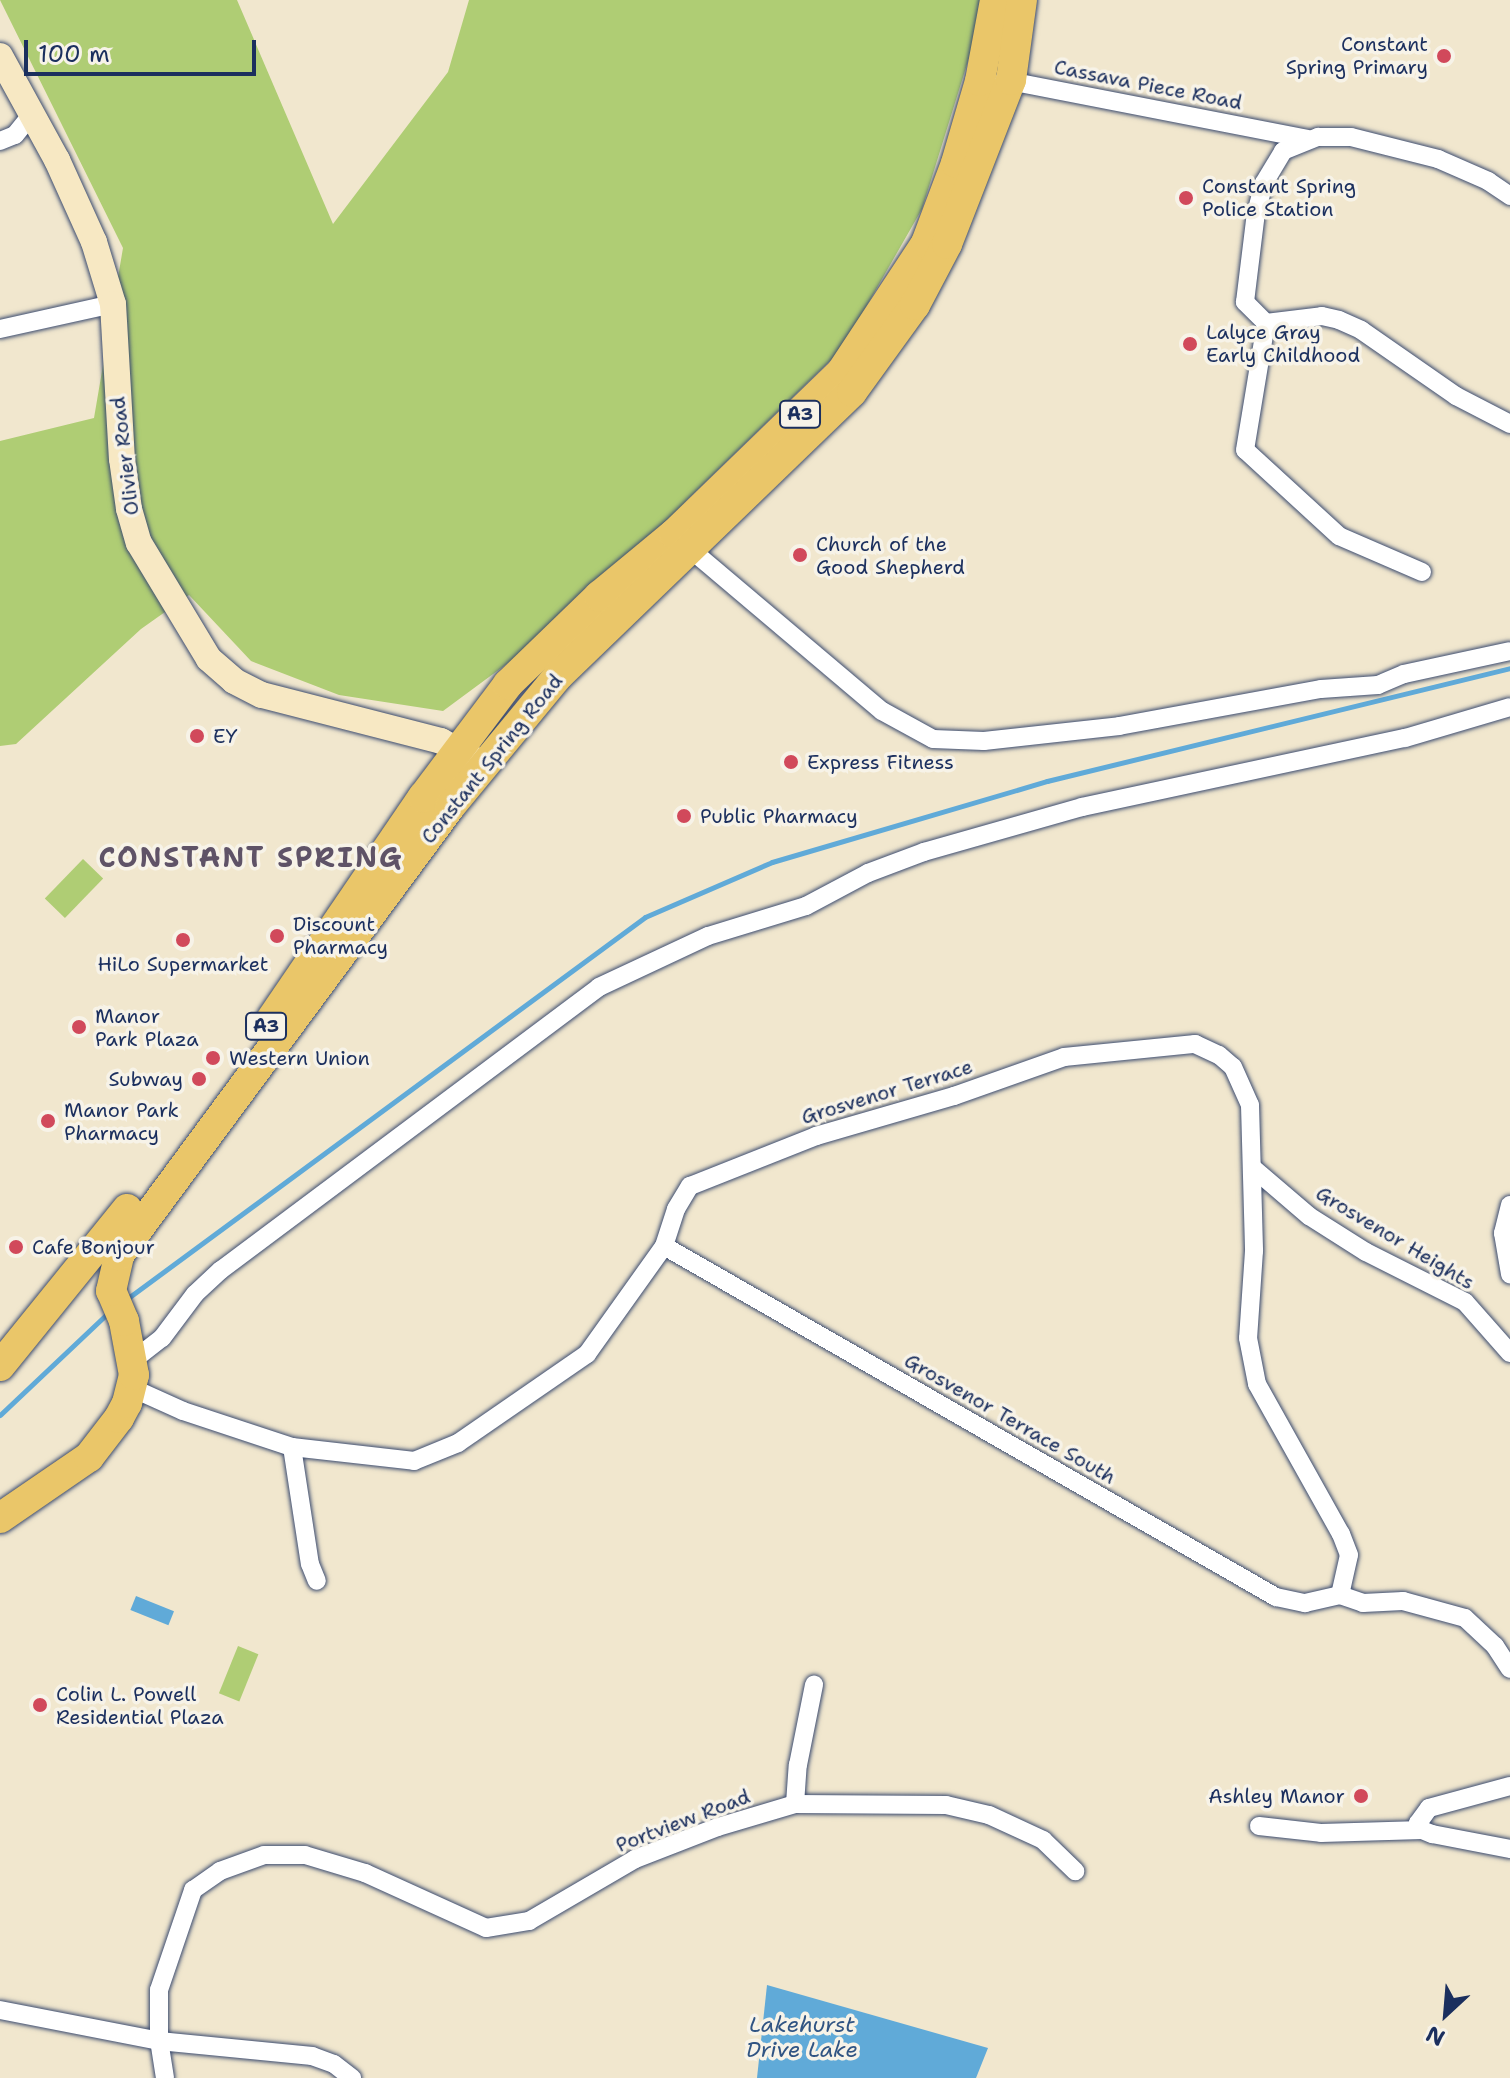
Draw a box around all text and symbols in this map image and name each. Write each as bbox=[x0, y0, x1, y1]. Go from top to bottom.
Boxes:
scale bar bbox=[28, 24, 260, 74]
place label: Constant Spring Primary bbox=[1286, 32, 1428, 79]
text: 100 m bbox=[38, 38, 110, 70]
marker: Constant Spring Primary bbox=[1435, 47, 1453, 65]
street label: Cassava Piece Road bbox=[1052, 55, 1244, 115]
place label: Constant Spring Police Station bbox=[1202, 174, 1356, 221]
marker: Constant Spring Police Station bbox=[1177, 189, 1195, 207]
place label: Lalyce Gray Early Childhood bbox=[1206, 320, 1360, 367]
marker: Lalyce Gray Early Childhood bbox=[1181, 335, 1199, 353]
street label: Olivier Road bbox=[106, 395, 144, 517]
road number: A3 bbox=[778, 400, 822, 428]
place label: Church of the Good Shepherd bbox=[816, 532, 965, 579]
marker: Church of the Good Shepherd bbox=[791, 546, 809, 564]
street label: Constant Spring Road bbox=[416, 669, 568, 849]
place label: EY bbox=[213, 724, 238, 748]
marker: EY bbox=[188, 727, 206, 745]
place label: Express Fitness bbox=[807, 750, 954, 774]
marker: Express Fitness bbox=[782, 753, 800, 771]
place label: Public Pharmacy bbox=[700, 804, 858, 828]
marker: Public Pharmacy bbox=[675, 807, 693, 825]
district label: CONSTANT SPRING bbox=[99, 840, 403, 874]
place label: Discount Pharmacy bbox=[293, 912, 388, 959]
marker: Discount Pharmacy bbox=[268, 927, 286, 945]
marker: HiLo Supermarket bbox=[174, 931, 192, 949]
place label: HiLo Supermarket bbox=[97, 952, 269, 976]
place label: Manor Park Plaza bbox=[95, 1004, 199, 1051]
road number: A3 bbox=[244, 1012, 288, 1040]
marker: Manor Park Plaza bbox=[70, 1018, 88, 1036]
place label: Western Union bbox=[229, 1046, 370, 1070]
marker: Western Union bbox=[204, 1049, 222, 1067]
street label: Grosvenor Terrace bbox=[798, 1055, 976, 1129]
place label: Subway bbox=[108, 1067, 183, 1091]
marker: Subway bbox=[190, 1070, 208, 1088]
place label: Manor Park Pharmacy bbox=[64, 1098, 179, 1145]
marker: Manor Park Pharmacy bbox=[39, 1112, 57, 1130]
street label: Grosvenor Heights bbox=[1311, 1181, 1479, 1295]
place label: Cafe Bonjour bbox=[32, 1235, 155, 1259]
marker: Cafe Bonjour bbox=[7, 1238, 25, 1256]
street label: Grosvenor Terrace South bbox=[900, 1349, 1120, 1489]
place label: Colin L. Powell Residential Plaza bbox=[56, 1682, 224, 1729]
marker: Colin L. Powell Residential Plaza bbox=[31, 1696, 49, 1714]
street label: Portview Road bbox=[613, 1784, 753, 1858]
place label: Ashley Manor bbox=[1208, 1784, 1345, 1808]
marker: Ashley Manor bbox=[1352, 1787, 1370, 1805]
north arrow bbox=[1406, 1974, 1486, 2054]
water label: Lakehurst Drive Lake bbox=[746, 2011, 858, 2062]
text: N bbox=[1421, 2019, 1449, 2053]

